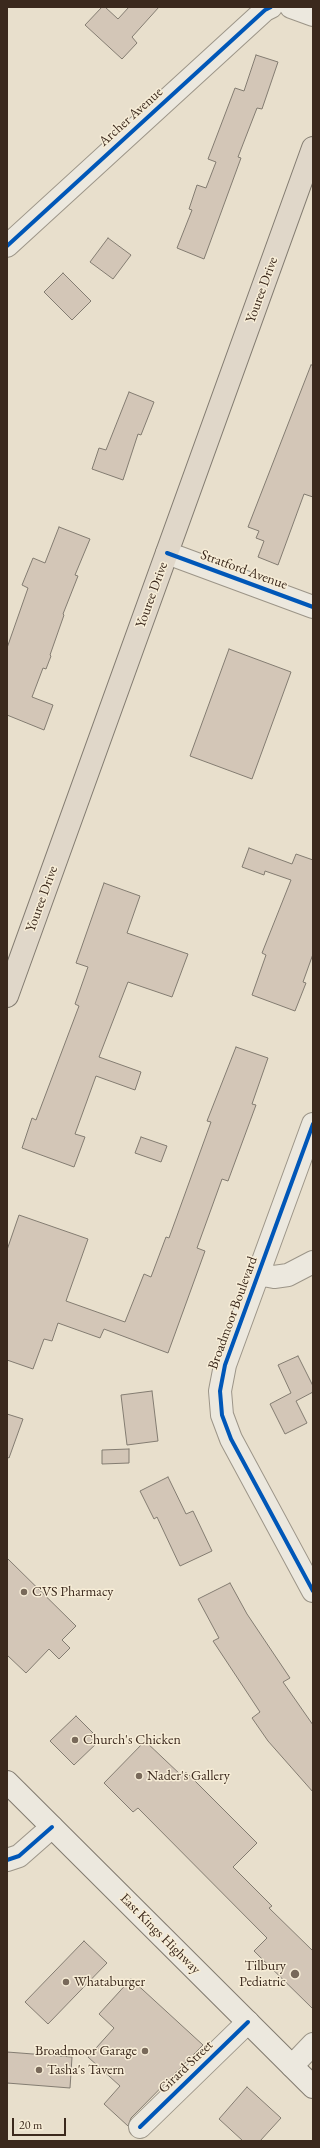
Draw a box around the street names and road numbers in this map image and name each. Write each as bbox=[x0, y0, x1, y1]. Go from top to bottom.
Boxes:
street label: Archer Avenue bbox=[96, 84, 166, 150]
street label: Youree Drive bbox=[242, 255, 282, 325]
street label: Stratford Avenue bbox=[198, 546, 290, 594]
street label: Youree Drive bbox=[132, 560, 172, 630]
street label: Youree Drive bbox=[22, 864, 62, 934]
street label: Broadmoor Boulevard bbox=[205, 1254, 261, 1372]
street label: East Kings Highway bbox=[116, 1890, 204, 1978]
street label: Girard Street bbox=[155, 2037, 217, 2097]

